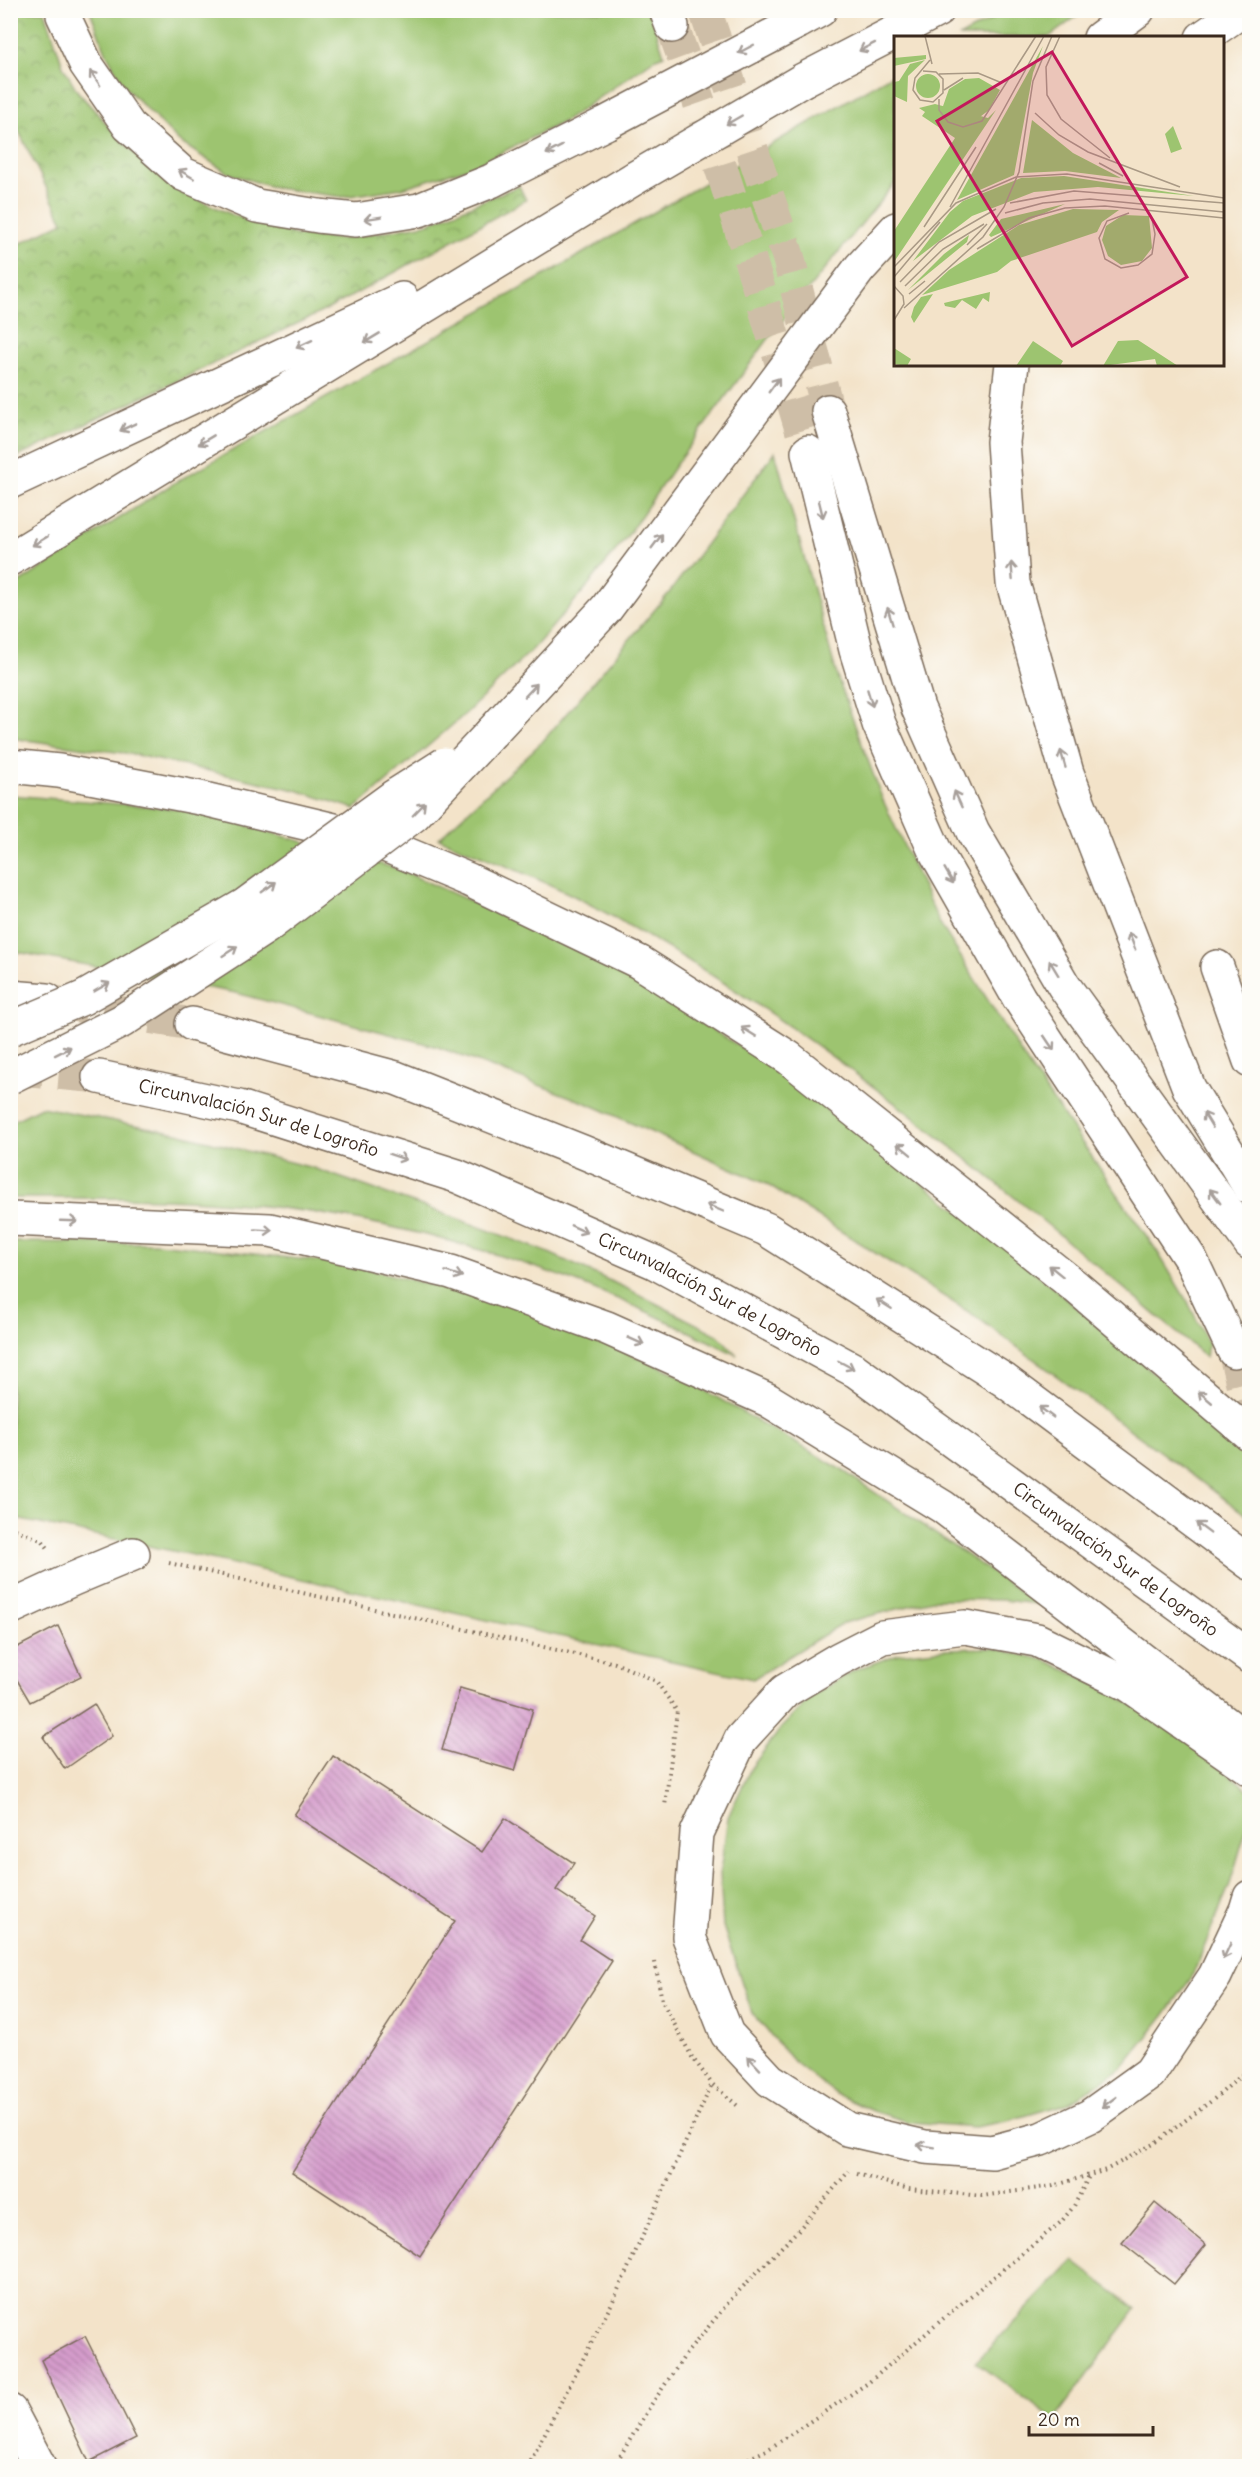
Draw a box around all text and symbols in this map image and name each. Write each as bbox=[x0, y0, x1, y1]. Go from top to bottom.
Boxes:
inset map bbox=[894, 36, 1224, 366]
one-way arrow bbox=[859, 41, 876, 53]
one-way arrow bbox=[738, 44, 756, 55]
one-way arrow bbox=[89, 70, 102, 86]
one-way arrow bbox=[726, 114, 743, 126]
one-way arrow bbox=[545, 144, 563, 156]
one-way arrow bbox=[178, 168, 195, 180]
one-way arrow bbox=[363, 212, 383, 223]
one-way arrow bbox=[364, 332, 381, 345]
one-way arrow bbox=[296, 339, 314, 351]
one-way arrow bbox=[767, 378, 780, 394]
one-way arrow bbox=[119, 421, 137, 433]
one-way arrow bbox=[198, 434, 215, 446]
one-way arrow bbox=[816, 499, 828, 518]
one-way arrow bbox=[650, 534, 663, 550]
one-way arrow bbox=[32, 536, 49, 548]
one-way arrow bbox=[1006, 561, 1017, 581]
one-way arrow bbox=[884, 607, 895, 626]
one-way arrow bbox=[524, 683, 538, 698]
one-way arrow bbox=[866, 688, 877, 707]
one-way arrow bbox=[1057, 749, 1068, 768]
one-way arrow bbox=[952, 790, 963, 808]
one-way arrow bbox=[412, 801, 427, 816]
one-way arrow bbox=[943, 867, 955, 884]
one-way arrow bbox=[261, 881, 277, 894]
one-way arrow bbox=[1126, 932, 1137, 951]
one-way arrow bbox=[221, 945, 238, 957]
one-way arrow bbox=[1047, 960, 1059, 977]
one-way arrow bbox=[93, 981, 110, 993]
one-way arrow bbox=[740, 1025, 757, 1038]
one-way arrow bbox=[1043, 1035, 1055, 1051]
one-way arrow bbox=[53, 1044, 71, 1056]
street label: Circunvalación Sur de Logroño bbox=[136, 1074, 382, 1162]
one-way arrow bbox=[1202, 1112, 1214, 1129]
one-way arrow bbox=[896, 1143, 912, 1156]
one-way arrow bbox=[388, 1153, 407, 1164]
one-way arrow bbox=[1209, 1188, 1221, 1204]
one-way arrow bbox=[706, 1202, 724, 1213]
one-way arrow bbox=[58, 1216, 78, 1227]
one-way arrow bbox=[570, 1224, 588, 1236]
one-way arrow bbox=[253, 1225, 273, 1236]
street label: Circunvalación Sur de Logroño bbox=[595, 1227, 826, 1361]
one-way arrow bbox=[1048, 1265, 1064, 1278]
one-way arrow bbox=[444, 1269, 463, 1280]
one-way arrow bbox=[875, 1297, 892, 1310]
one-way arrow bbox=[627, 1336, 645, 1348]
one-way arrow bbox=[837, 1360, 855, 1371]
one-way arrow bbox=[1198, 1390, 1213, 1404]
one-way arrow bbox=[1038, 1405, 1054, 1418]
street label: Circunvalación Sur de Logroño bbox=[1008, 1477, 1223, 1641]
one-way arrow bbox=[1195, 1522, 1211, 1534]
one-way arrow bbox=[1220, 1941, 1232, 1959]
one-way arrow bbox=[747, 2055, 762, 2070]
one-way arrow bbox=[1102, 2096, 1118, 2108]
one-way arrow bbox=[916, 2140, 936, 2151]
scale bar bbox=[1029, 2399, 1154, 2437]
text: 20 m bbox=[1038, 2408, 1080, 2431]

